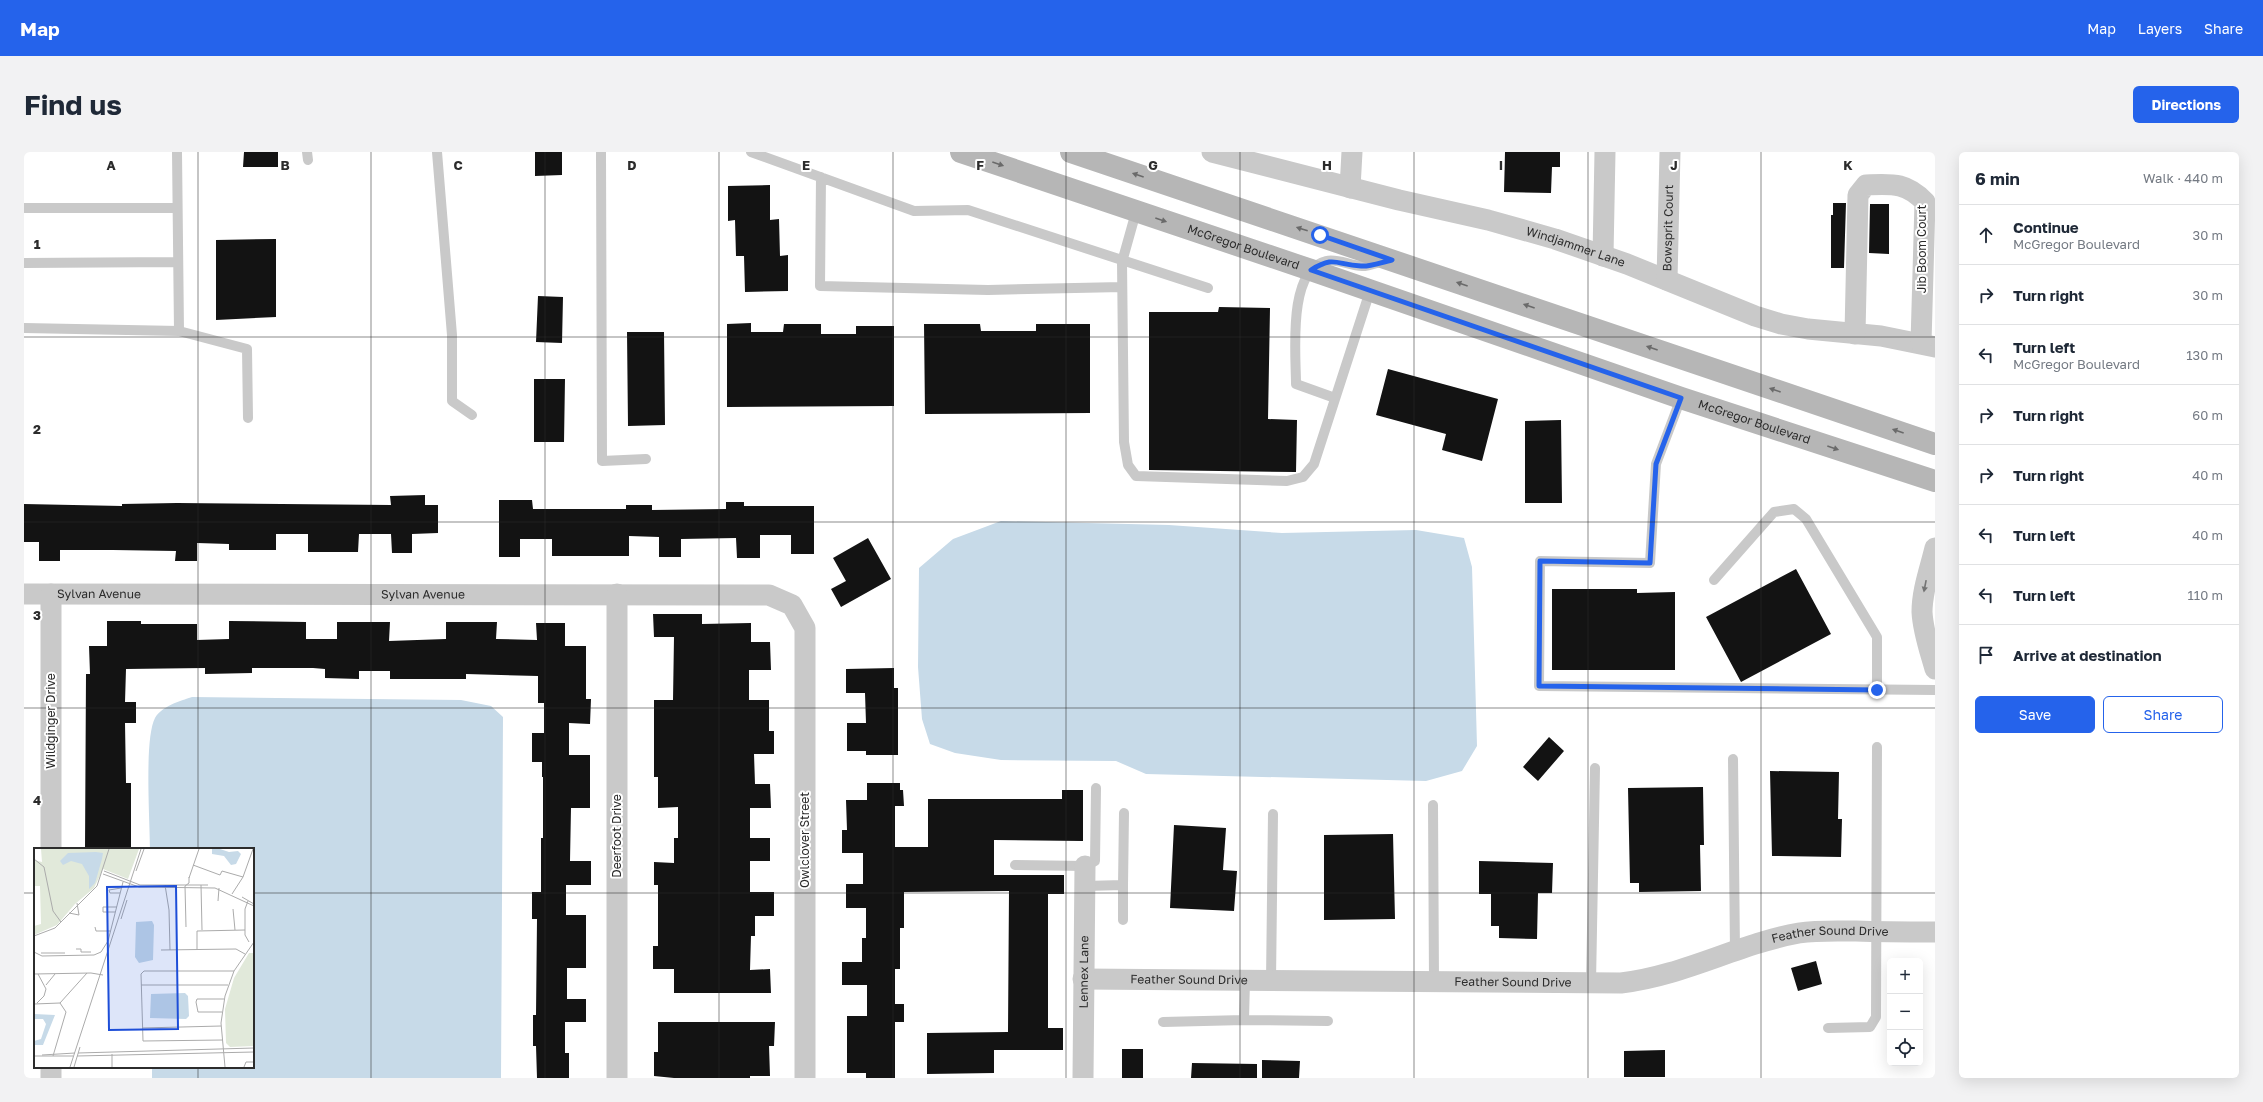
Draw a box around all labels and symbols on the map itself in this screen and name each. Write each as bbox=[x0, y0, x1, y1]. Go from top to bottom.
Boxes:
text: A bbox=[106, 157, 116, 173]
text: B bbox=[280, 157, 290, 173]
text: C bbox=[453, 157, 463, 173]
text: D bbox=[627, 157, 637, 173]
text: E bbox=[802, 157, 810, 173]
text: F bbox=[976, 157, 984, 173]
text: G bbox=[1148, 157, 1158, 173]
text: H bbox=[1322, 157, 1332, 173]
text: I bbox=[1499, 157, 1503, 173]
text: J bbox=[1670, 157, 1678, 173]
text: K bbox=[1843, 157, 1853, 173]
one-way arrow bbox=[992, 162, 1004, 168]
one-way arrow bbox=[1132, 172, 1144, 178]
street label: Bowsprit Court bbox=[1659, 184, 1676, 272]
street label: Jib Boom Court bbox=[1914, 204, 1929, 293]
one-way arrow bbox=[1155, 217, 1167, 223]
street label: McGregor Boulevard bbox=[1186, 221, 1301, 273]
street label: Windjammer Lane bbox=[1525, 223, 1627, 270]
one-way arrow bbox=[1295, 226, 1307, 232]
route start bbox=[1311, 226, 1329, 244]
text: 1 bbox=[34, 236, 41, 252]
one-way arrow bbox=[1456, 280, 1468, 286]
one-way arrow bbox=[1522, 303, 1534, 309]
one-way arrow bbox=[1645, 345, 1657, 351]
one-way arrow bbox=[1768, 387, 1780, 393]
street label: McGregor Boulevard bbox=[1696, 396, 1813, 447]
text: 2 bbox=[33, 421, 41, 437]
one-way arrow bbox=[1892, 428, 1904, 434]
one-way arrow bbox=[1827, 445, 1839, 451]
one-way arrow bbox=[1922, 580, 1928, 592]
street label: Sylvan Avenue bbox=[57, 586, 141, 601]
street label: Sylvan Avenue bbox=[381, 586, 465, 602]
text: 3 bbox=[33, 607, 41, 623]
street label: Wildginger Drive bbox=[43, 673, 58, 769]
route end bbox=[1868, 681, 1886, 699]
text: 4 bbox=[33, 792, 41, 808]
street label: Owlclover Street bbox=[797, 792, 812, 888]
street label: Deerfoot Drive bbox=[609, 794, 624, 878]
inset map bbox=[34, 848, 254, 1068]
street label: Feather Sound Drive bbox=[1770, 923, 1889, 946]
street label: Lennex Lane bbox=[1076, 935, 1091, 1009]
street label: Feather Sound Drive bbox=[1130, 971, 1248, 987]
street label: Feather Sound Drive bbox=[1454, 974, 1572, 990]

